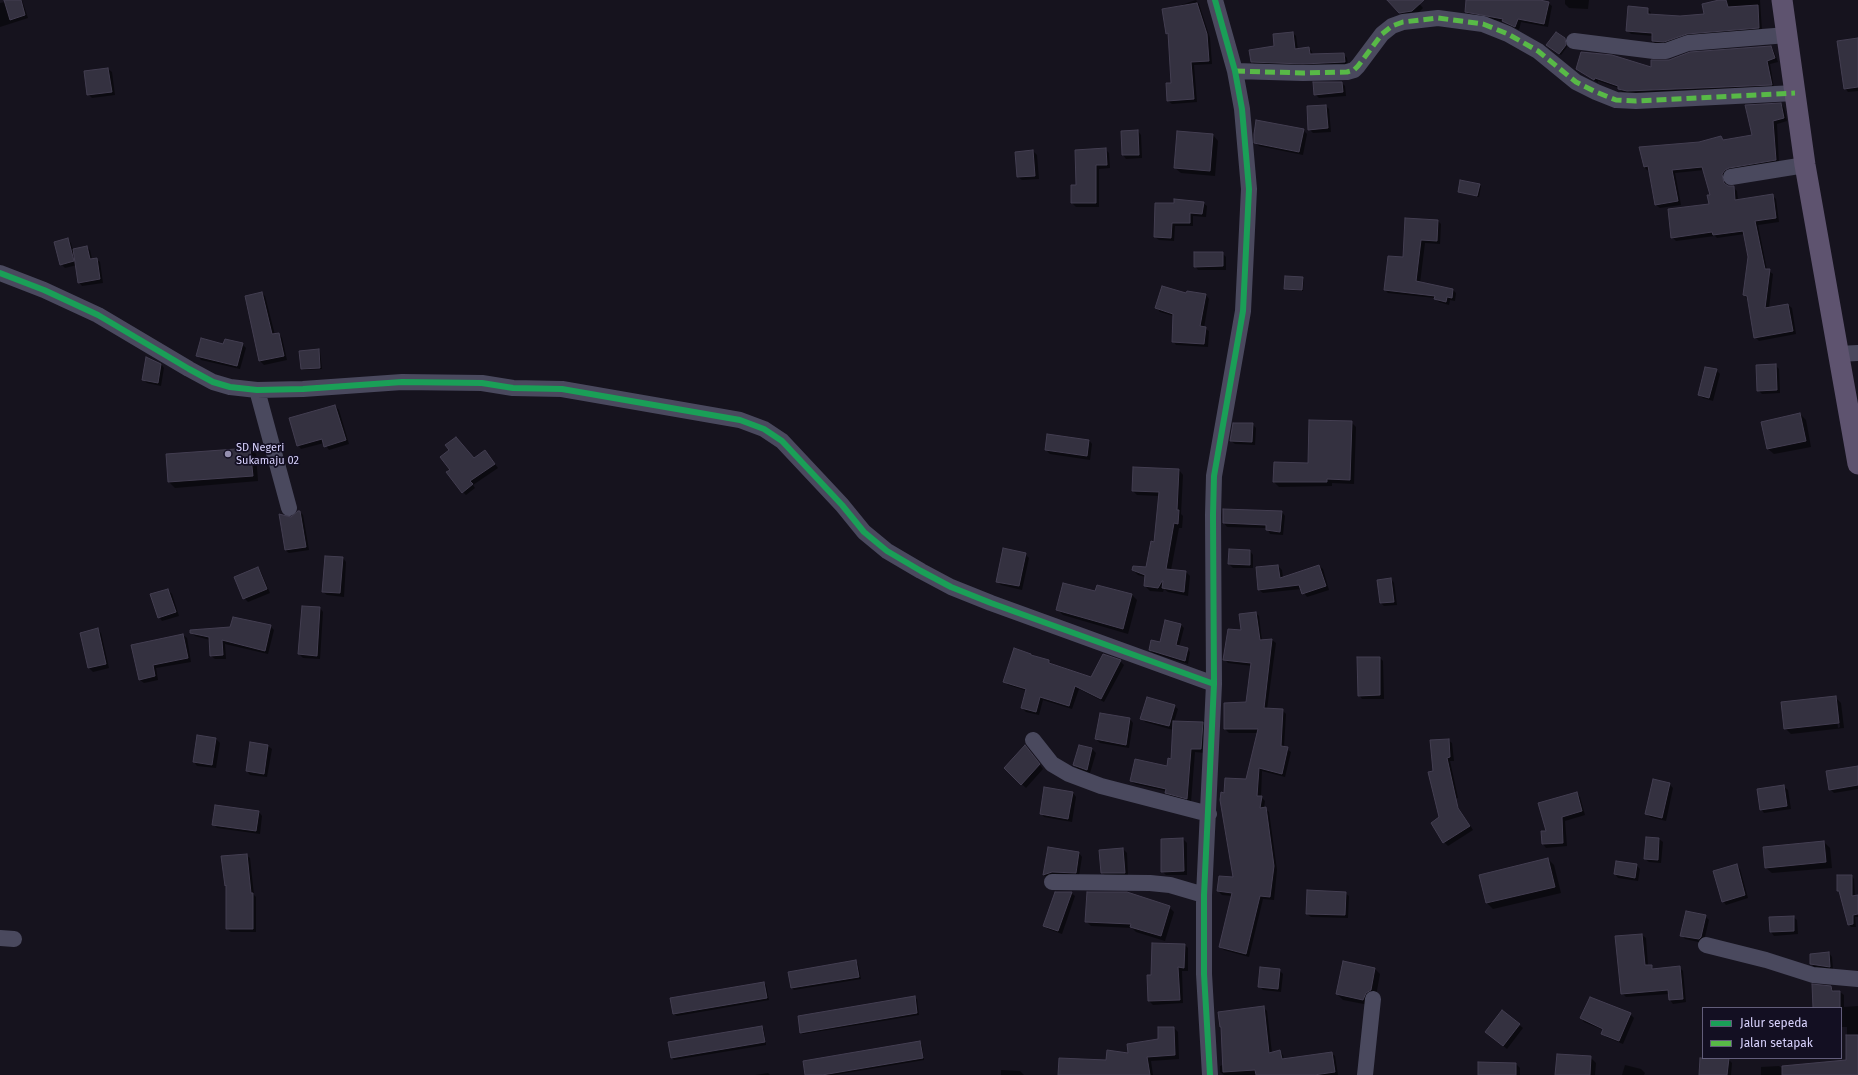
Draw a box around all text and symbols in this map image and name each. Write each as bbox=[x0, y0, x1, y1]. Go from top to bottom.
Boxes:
place label: SD Negeri Sukamaju 02 bbox=[236, 441, 299, 467]
marker: SD Negeri Sukamaju 02 bbox=[223, 449, 233, 459]
legend bbox=[1702, 1007, 1842, 1059]
text: Jalur sepeda bbox=[1740, 1016, 1808, 1030]
text: Jalan setapak bbox=[1740, 1036, 1813, 1050]

